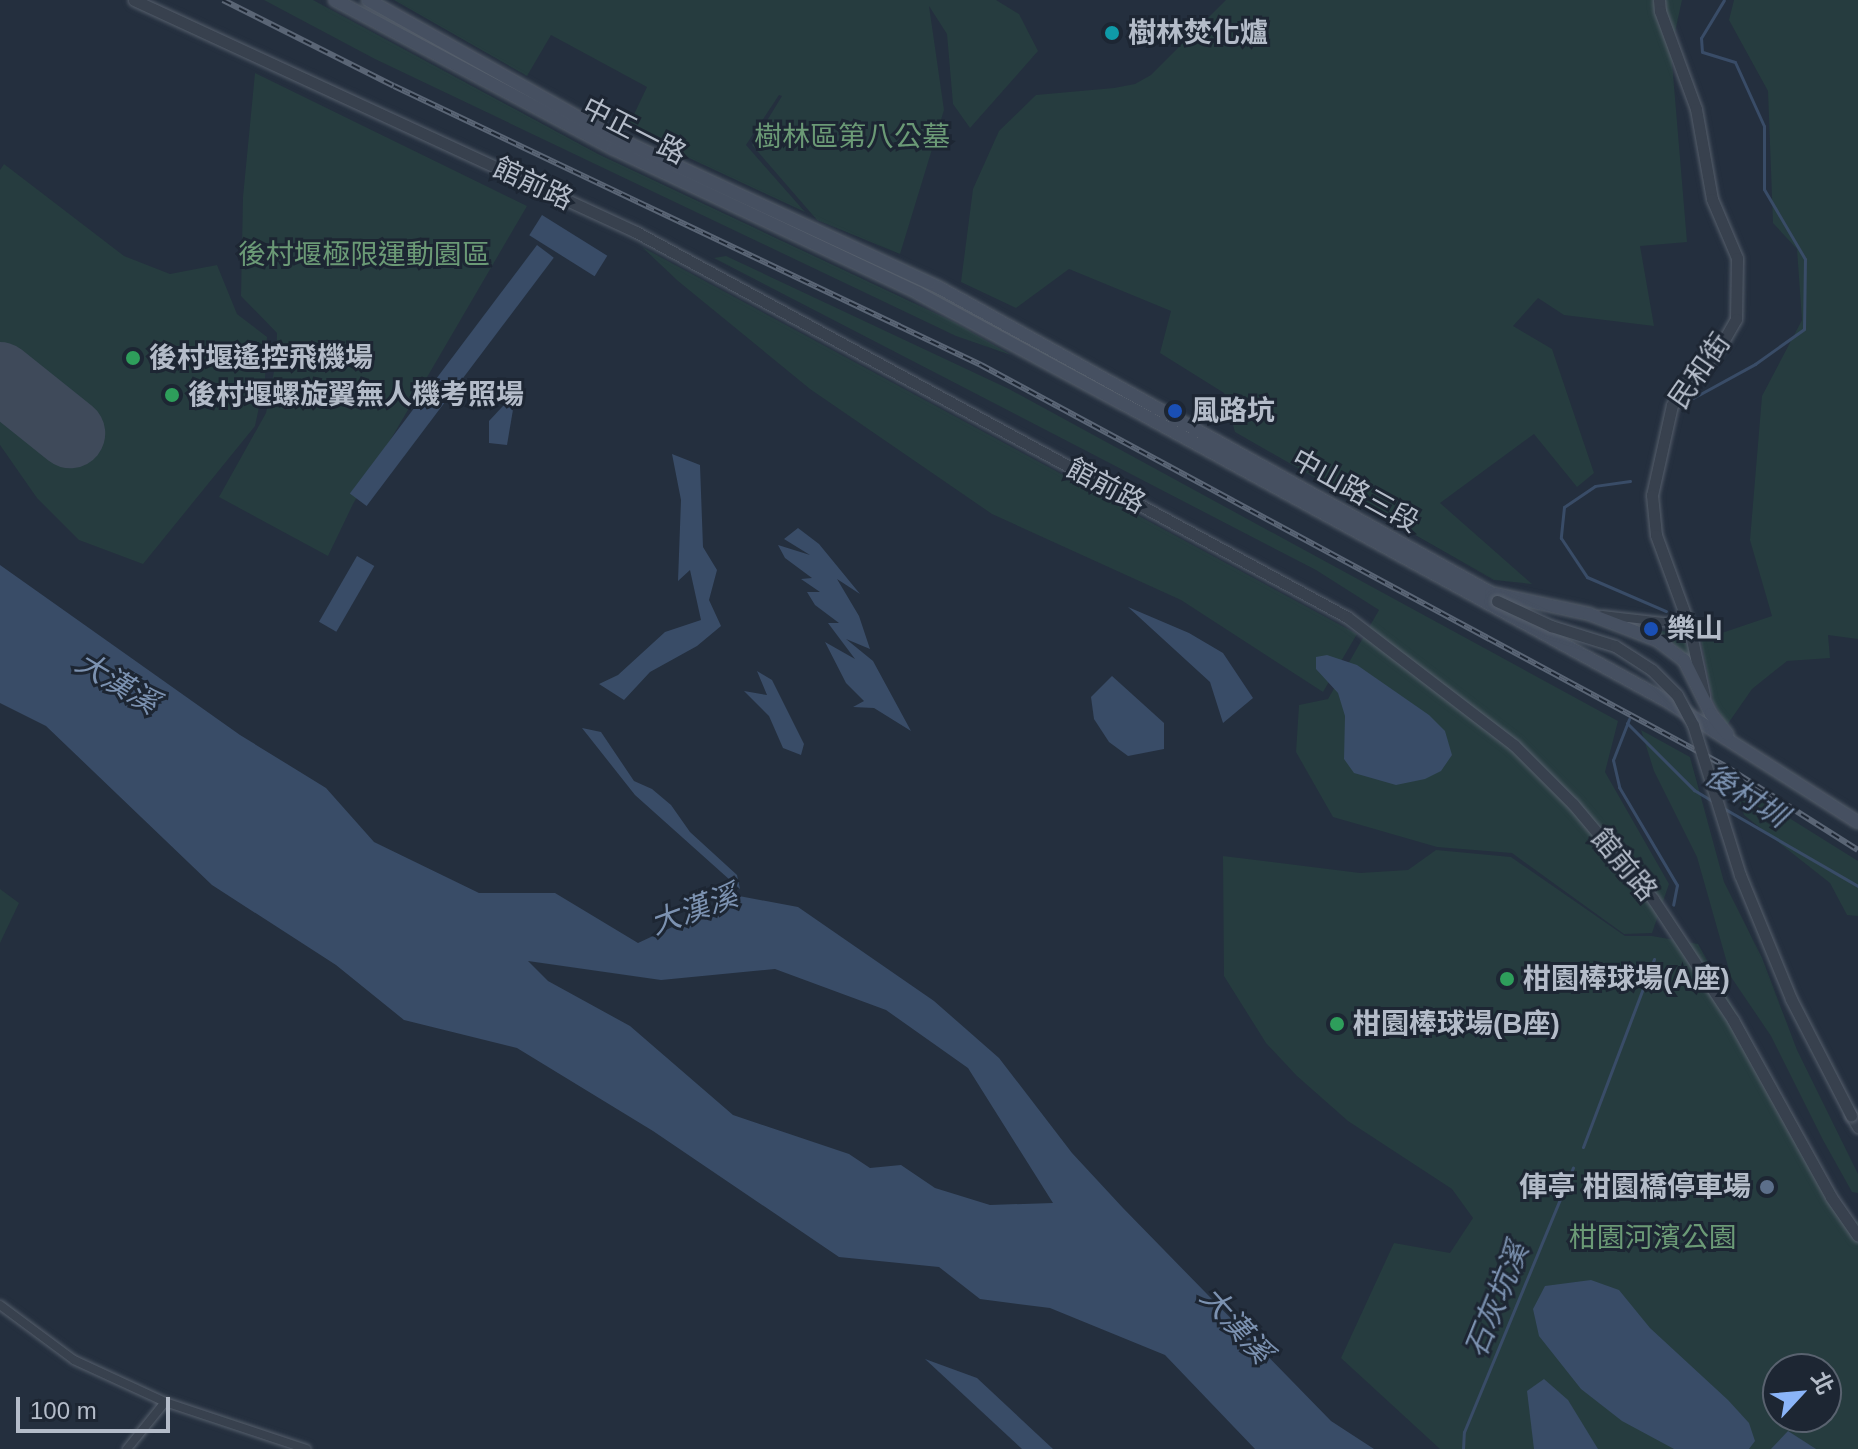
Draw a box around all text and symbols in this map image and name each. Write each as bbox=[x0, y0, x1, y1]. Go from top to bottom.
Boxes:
place label: 樹林焚化爐 bbox=[1128, 16, 1268, 50]
marker: 樹林焚化爐 bbox=[1103, 24, 1121, 42]
street label: 中正一路 bbox=[576, 91, 692, 171]
park label: 樹林區第八公墓 bbox=[754, 120, 950, 154]
street label: 館前路 bbox=[488, 151, 578, 217]
park label: 後村堰極限運動園區 bbox=[238, 238, 490, 272]
street label: 民和街 bbox=[1662, 327, 1738, 415]
place label: 後村堰遙控飛機場 bbox=[149, 341, 373, 375]
marker: 後村堰遙控飛機場 bbox=[124, 349, 142, 367]
place label: 後村堰螺旋翼無人機考照場 bbox=[188, 378, 524, 412]
marker: 後村堰螺旋翼無人機考照場 bbox=[163, 386, 181, 404]
place label: 風路坑 bbox=[1191, 394, 1275, 428]
marker: 風路坑 bbox=[1166, 402, 1184, 420]
street label: 中山路三段 bbox=[1286, 442, 1424, 540]
street label: 館前路 bbox=[1061, 451, 1151, 521]
place label: 樂山 bbox=[1667, 612, 1723, 646]
marker: 樂山 bbox=[1642, 620, 1660, 638]
water label: 大漢溪 bbox=[69, 644, 165, 722]
water label: 後村圳 bbox=[1698, 757, 1794, 835]
street label: 館前路 bbox=[1584, 822, 1664, 908]
water label: 大漢溪 bbox=[646, 878, 742, 942]
place label: 柑園棒球場(A座) bbox=[1523, 962, 1730, 996]
marker: 柑園棒球場(A座) bbox=[1498, 970, 1516, 988]
place label: 柑園棒球場(B座) bbox=[1353, 1007, 1560, 1041]
marker: 柑園棒球場(B座) bbox=[1328, 1015, 1346, 1033]
place label: 俥亭 柑園橋停車場 bbox=[1519, 1170, 1751, 1204]
marker: 俥亭 柑園橋停車場 bbox=[1758, 1178, 1776, 1196]
park label: 柑園河濱公園 bbox=[1569, 1221, 1737, 1255]
water label: 石灰坑溪 bbox=[1458, 1238, 1536, 1362]
water label: 大漢溪 bbox=[1193, 1280, 1279, 1370]
north arrow bbox=[1762, 1353, 1842, 1433]
text: 北 bbox=[1806, 1368, 1838, 1399]
scale bar bbox=[20, 1381, 174, 1431]
text: 100 m bbox=[30, 1397, 97, 1424]

